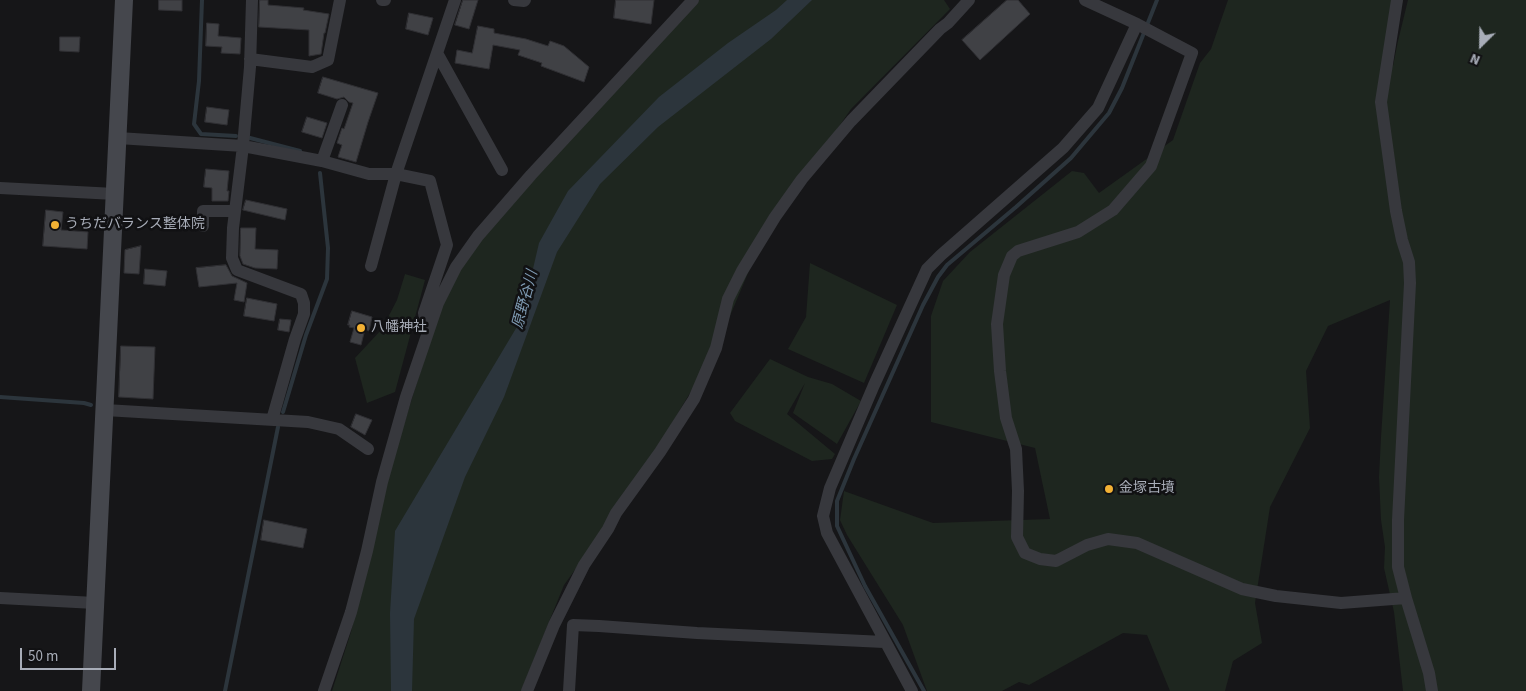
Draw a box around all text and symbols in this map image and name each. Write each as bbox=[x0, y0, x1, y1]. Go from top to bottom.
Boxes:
north arrow bbox=[1456, 20, 1506, 70]
text: N bbox=[1467, 48, 1483, 70]
place label: うちだバランス整体院 bbox=[65, 217, 205, 233]
marker: うちだバランス整体院 bbox=[49, 219, 61, 231]
water label: 原野谷川 bbox=[510, 269, 542, 331]
place label: 八幡神社 bbox=[371, 320, 427, 336]
marker: 八幡神社 bbox=[355, 322, 367, 334]
place label: 金塚古墳 bbox=[1119, 481, 1175, 497]
marker: 金塚古墳 bbox=[1103, 483, 1115, 495]
scale bar bbox=[22, 638, 119, 670]
text: 50 m bbox=[28, 646, 58, 667]

